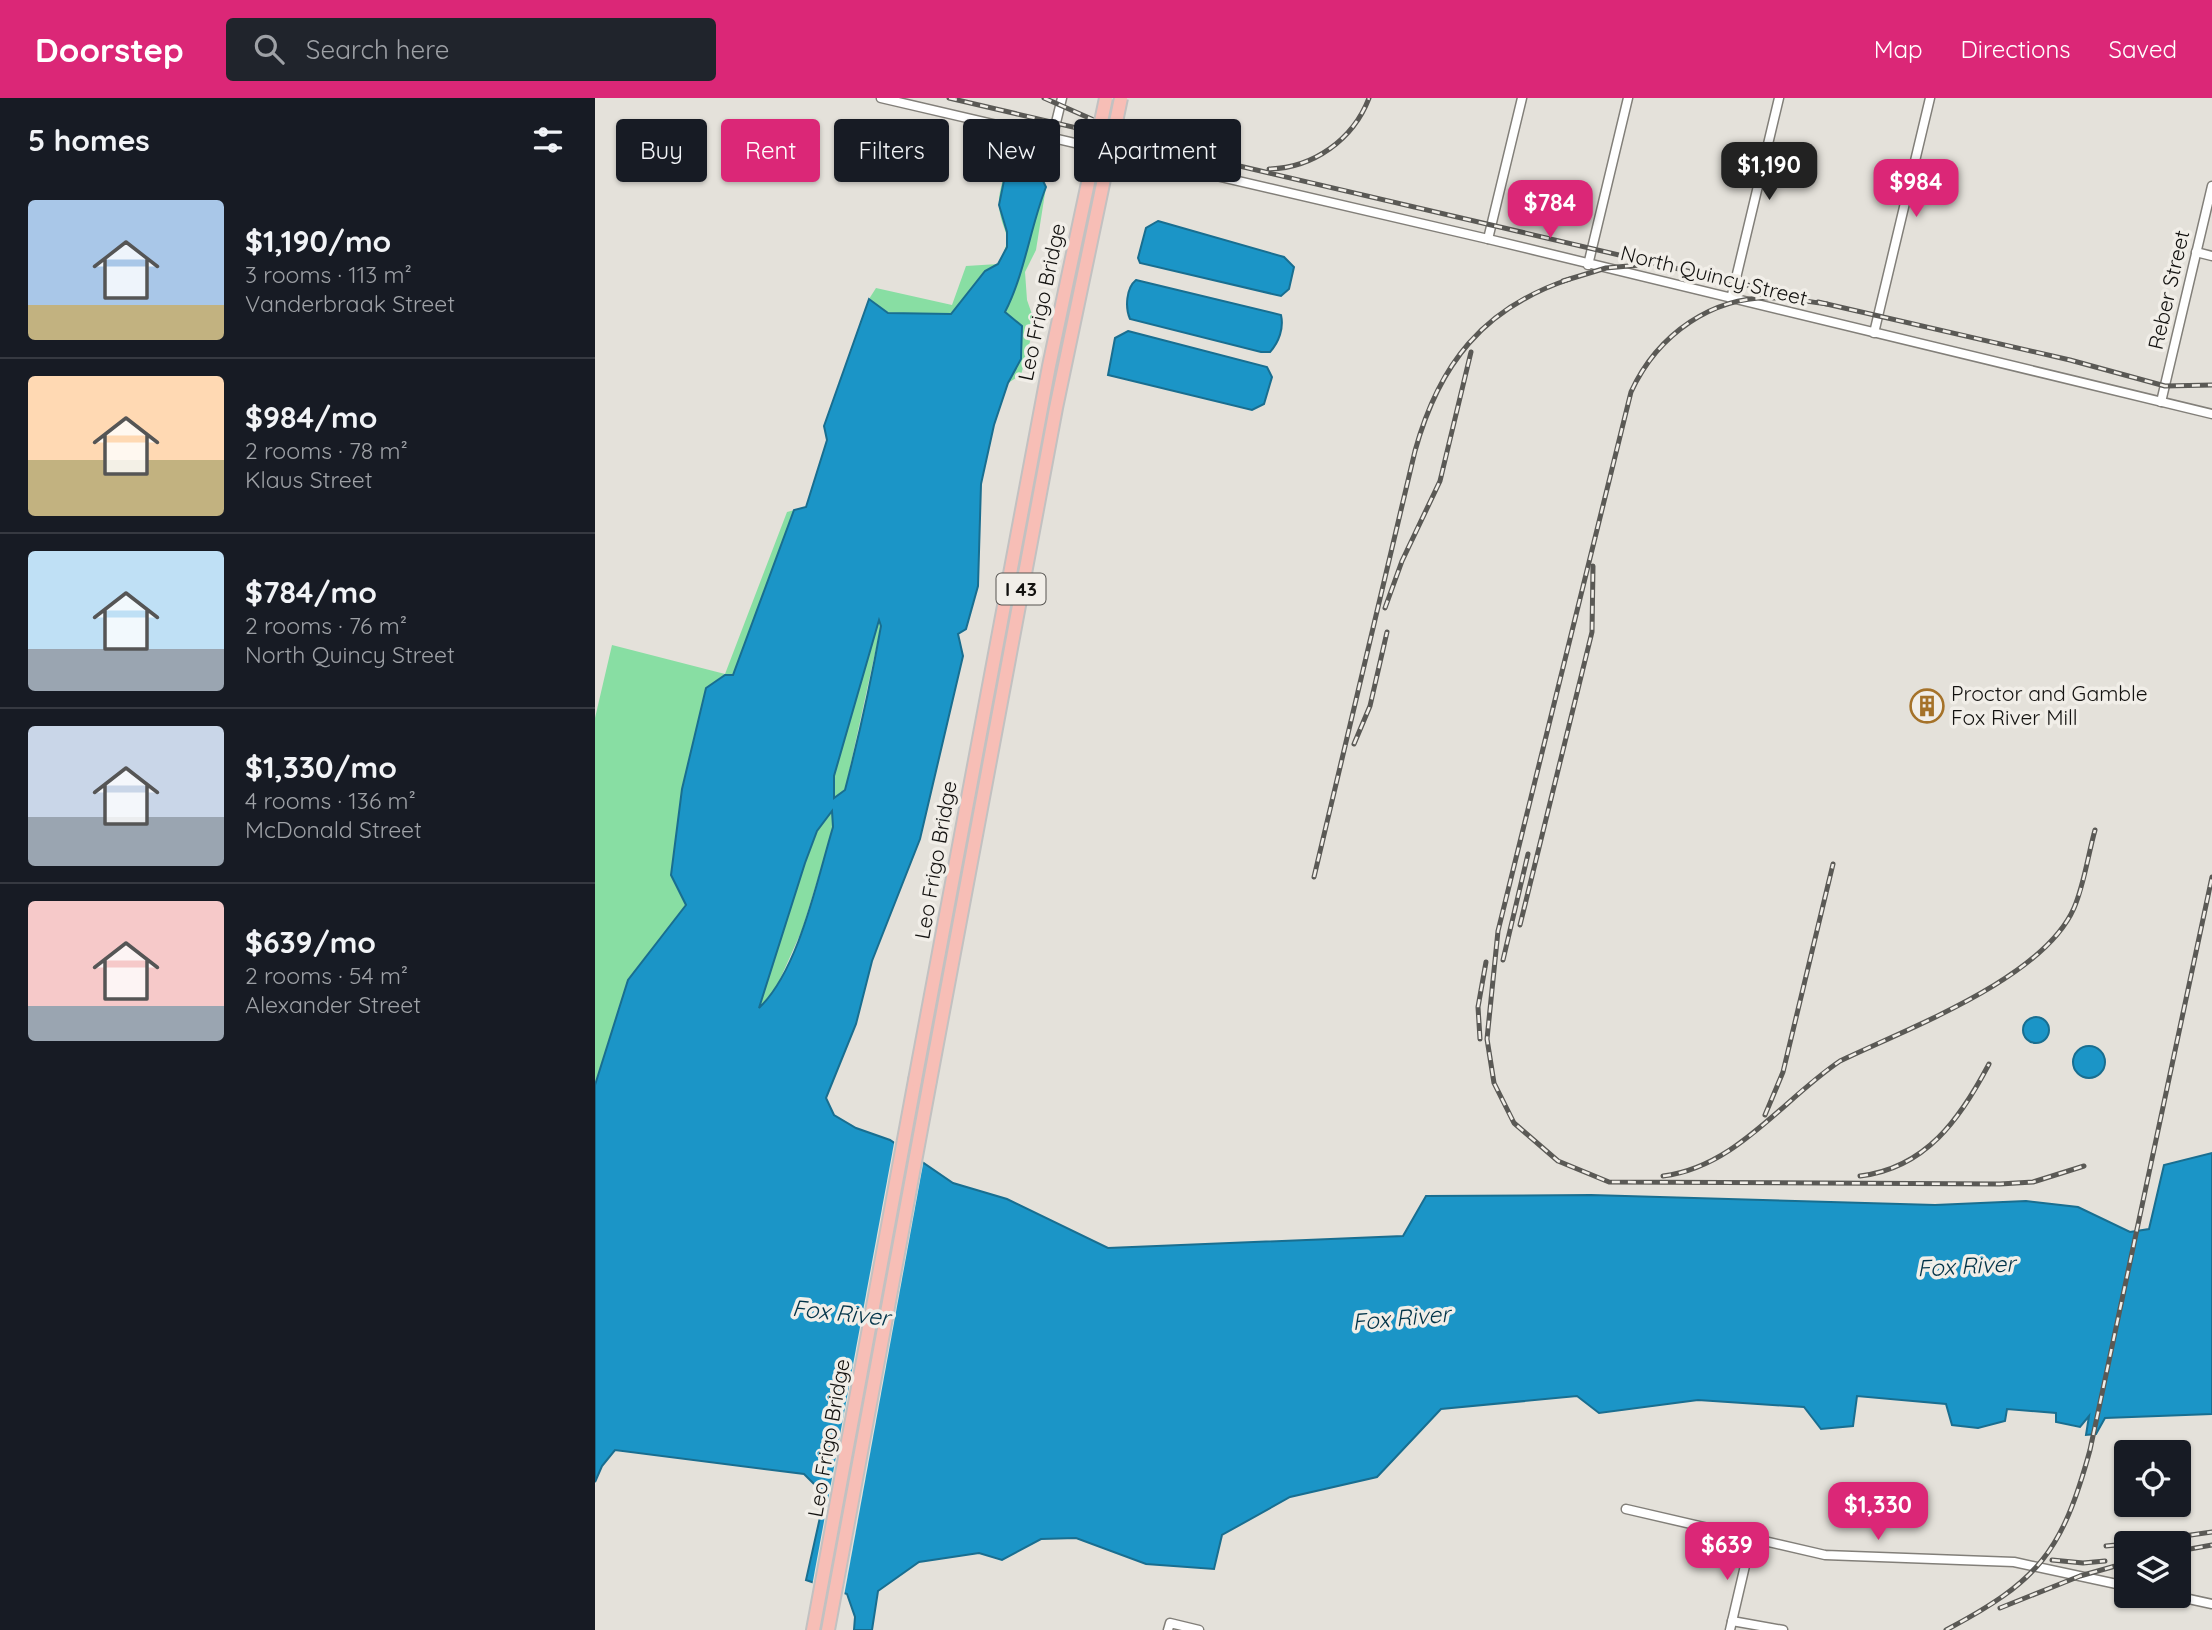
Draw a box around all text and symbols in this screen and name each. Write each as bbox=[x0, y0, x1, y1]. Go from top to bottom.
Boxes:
search box bbox=[226, 18, 716, 81]
text: Doorstep bbox=[35, 29, 184, 70]
icon: search bbox=[250, 30, 288, 68]
text: Search here bbox=[306, 33, 449, 66]
text: Map bbox=[1874, 34, 1923, 64]
text: Directions bbox=[1961, 34, 2071, 64]
text: Saved bbox=[2109, 34, 2177, 64]
chip: Buy bbox=[616, 119, 707, 182]
chip: Rent bbox=[721, 119, 820, 182]
chip: Filters bbox=[834, 119, 949, 182]
chip: New bbox=[963, 119, 1060, 182]
chip: Apartment bbox=[1074, 119, 1241, 182]
text: 5 homes bbox=[28, 121, 150, 159]
icon: filters bbox=[529, 121, 567, 159]
pin: $1,190 bbox=[1712, 142, 1826, 202]
text: $1,190 bbox=[1737, 150, 1801, 179]
pin: $984 bbox=[1875, 159, 1957, 219]
text: $984 bbox=[1890, 167, 1942, 196]
pin: $784 bbox=[1509, 180, 1591, 240]
text: $784 bbox=[1524, 188, 1576, 217]
street label: Leo Frigo Bridge bbox=[1012, 221, 1070, 383]
text: $1,190/mo bbox=[245, 222, 391, 260]
icon: home bbox=[84, 228, 168, 312]
street label: Reber Street bbox=[2142, 228, 2194, 352]
street label: North Quincy Street bbox=[1618, 239, 1810, 311]
text: 3 rooms · 113 m² bbox=[245, 260, 412, 289]
text: Vanderbraak Street bbox=[245, 289, 455, 318]
text: $984/mo bbox=[245, 398, 377, 436]
icon: home bbox=[84, 404, 168, 488]
text: 2 rooms · 78 m² bbox=[245, 436, 408, 465]
text: Klaus Street bbox=[245, 465, 373, 494]
text: $784/mo bbox=[245, 573, 377, 611]
road number: I 43 bbox=[997, 574, 1045, 604]
icon: home bbox=[84, 579, 168, 663]
text: 2 rooms · 76 m² bbox=[245, 611, 407, 640]
text: North Quincy Street bbox=[245, 640, 455, 669]
place label: Proctor and Gamble Fox River Mill bbox=[1951, 680, 2148, 730]
building icon: Proctor and Gamble Fox River Mill bbox=[1908, 687, 1946, 725]
text: $1,330/mo bbox=[245, 748, 397, 786]
icon: home bbox=[84, 754, 168, 838]
street label: Leo Frigo Bridge bbox=[908, 779, 962, 941]
text: 4 rooms · 136 m² bbox=[245, 786, 416, 815]
text: McDonald Street bbox=[245, 815, 422, 844]
text: $639/mo bbox=[245, 923, 376, 961]
icon: home bbox=[84, 929, 168, 1013]
text: 2 rooms · 54 m² bbox=[245, 961, 408, 990]
text: Alexander Street bbox=[245, 990, 421, 1019]
water label: Fox River bbox=[1916, 1248, 2019, 1283]
water label: Fox River bbox=[791, 1293, 894, 1332]
water label: Fox River bbox=[1351, 1299, 1454, 1336]
street label: Leo Frigo Bridge bbox=[801, 1357, 855, 1519]
map controls bbox=[2114, 1440, 2191, 1608]
button: locate bbox=[2114, 1440, 2191, 1517]
pin: $1,330 bbox=[1821, 1482, 1935, 1542]
text: $1,330 bbox=[1844, 1490, 1912, 1519]
pin: $639 bbox=[1686, 1522, 1768, 1582]
text: $639 bbox=[1701, 1530, 1753, 1559]
button: layers bbox=[2114, 1531, 2191, 1608]

